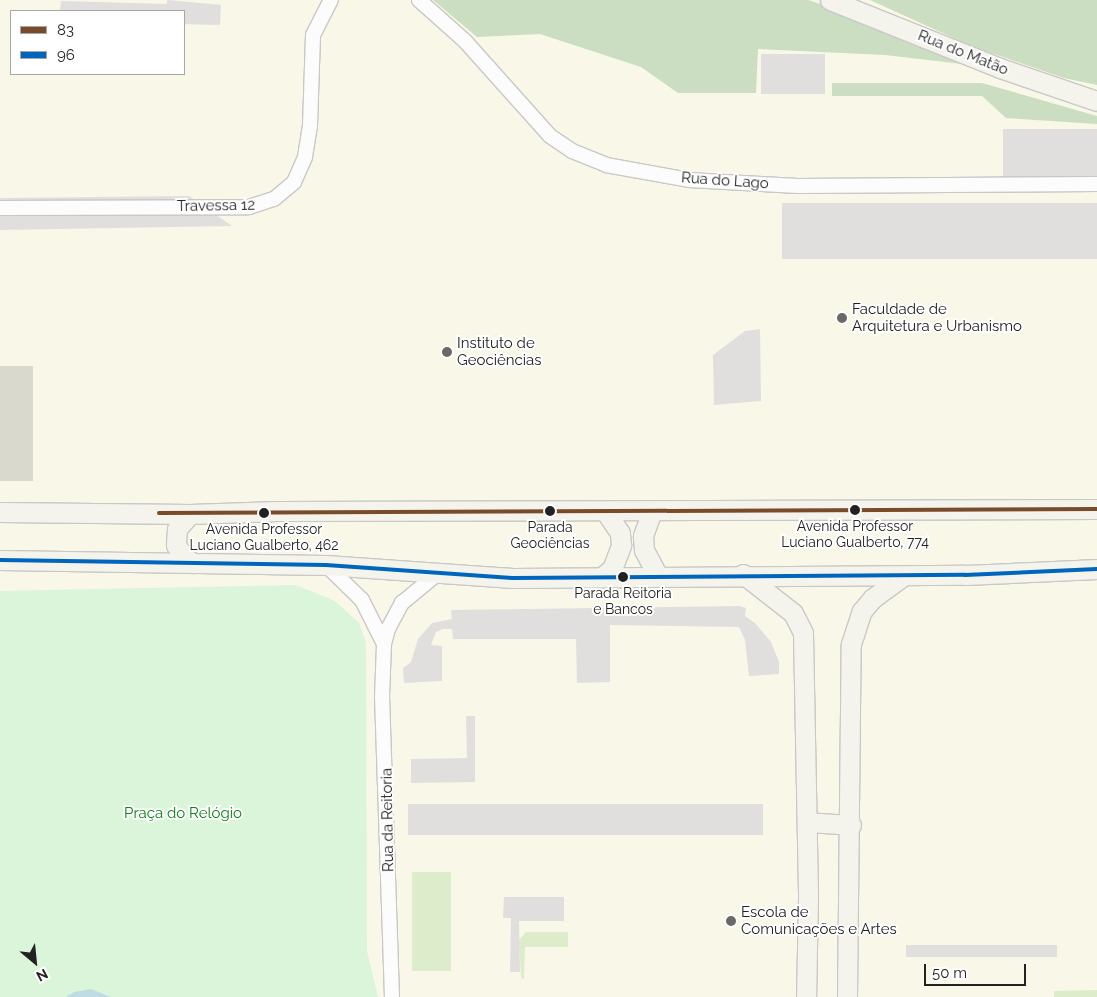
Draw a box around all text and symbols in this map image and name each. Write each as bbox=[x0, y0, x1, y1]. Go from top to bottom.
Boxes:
legend bbox=[10, 10, 185, 75]
text: 83 bbox=[57, 21, 74, 39]
street label: Rua do Matão bbox=[915, 27, 1011, 79]
text: 96 bbox=[57, 46, 75, 64]
street label: Rua do Lago bbox=[681, 169, 769, 193]
street label: Travessa 12 bbox=[177, 196, 255, 216]
place label: Faculdade de Arquitetura e Urbanismo bbox=[852, 300, 1022, 335]
marker: Faculdade de Arquitetura e Urbanismo bbox=[836, 312, 848, 324]
place label: Instituto de Geociências bbox=[457, 334, 541, 369]
marker: Instituto de Geociências bbox=[441, 346, 453, 358]
marker: Avenida Professor Luciano Gualberto, 774 bbox=[850, 505, 860, 515]
marker: Parada Geociências bbox=[545, 506, 555, 516]
marker: Avenida Professor Luciano Gualberto, 462 bbox=[259, 508, 269, 518]
place label: Avenida Professor Luciano Gualberto, 774 bbox=[781, 518, 929, 550]
place label: Parada Geociências bbox=[511, 519, 589, 552]
place label: Avenida Professor Luciano Gualberto, 462 bbox=[189, 521, 339, 554]
marker: Parada Reitoria e Bancos bbox=[618, 572, 628, 582]
place label: Parada Reitoria e Bancos bbox=[574, 585, 672, 618]
street label: Rua da Reitoria bbox=[378, 768, 398, 872]
park label: Praça do Relógio bbox=[124, 805, 242, 823]
place label: Escola de Comunicações e Artes bbox=[741, 903, 897, 938]
marker: Escola de Comunicações e Artes bbox=[725, 915, 737, 927]
north arrow bbox=[10, 937, 60, 987]
scale bar bbox=[927, 954, 1030, 986]
text: 50 m bbox=[932, 964, 967, 982]
text: N bbox=[34, 966, 51, 985]

